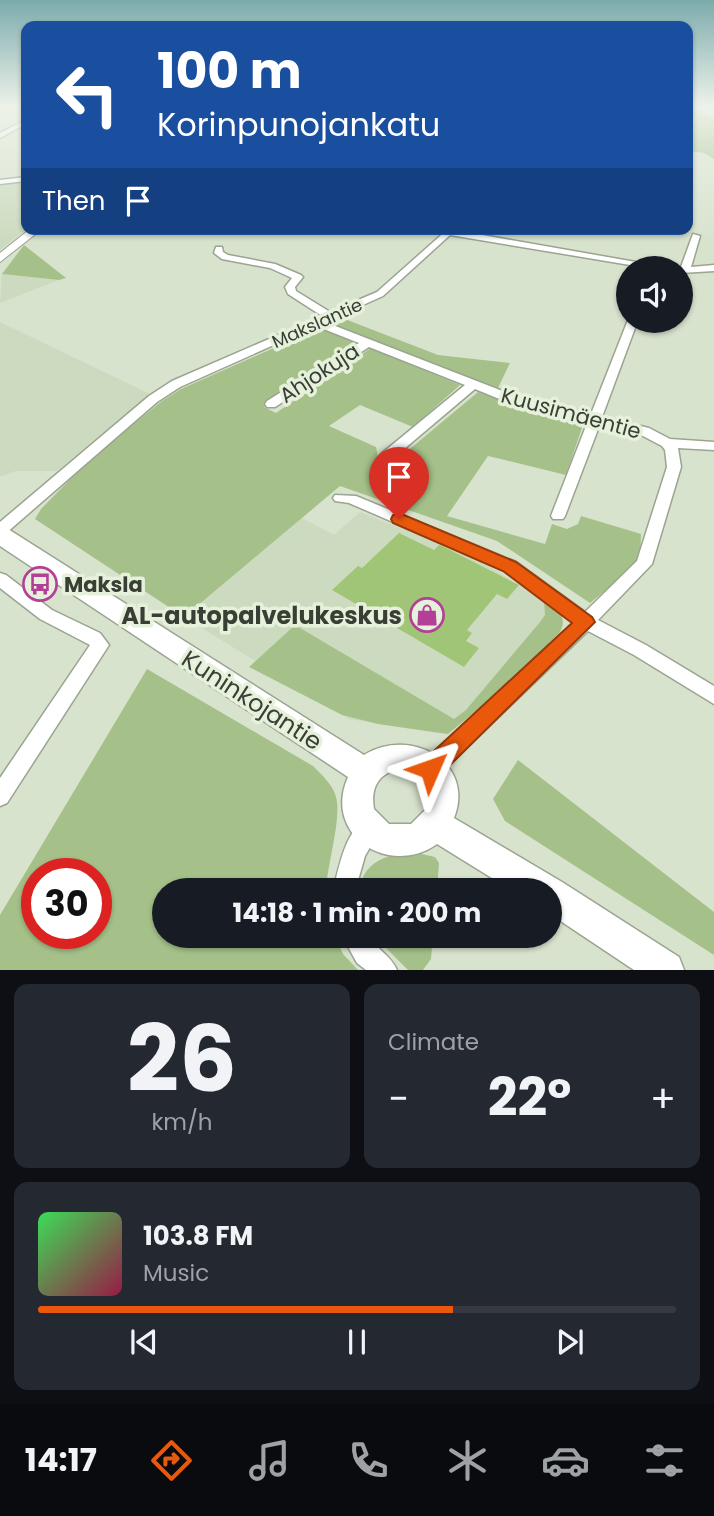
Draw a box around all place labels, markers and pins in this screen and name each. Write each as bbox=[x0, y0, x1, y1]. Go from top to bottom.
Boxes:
pin bbox=[369, 447, 429, 519]
bus stop icon: Maksla bbox=[21, 565, 59, 603]
place label: Maksla bbox=[64, 570, 143, 599]
shop icon: AL-autopalvelukeskus bbox=[408, 596, 446, 634]
place label: AL-autopalvelukeskus bbox=[121, 599, 402, 632]

